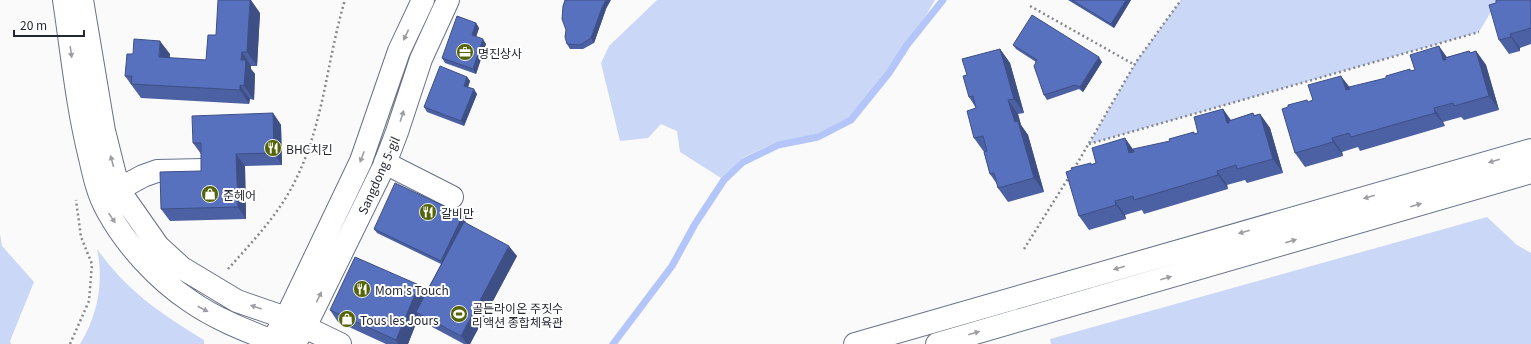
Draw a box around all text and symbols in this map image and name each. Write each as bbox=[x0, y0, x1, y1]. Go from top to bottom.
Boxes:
scale bar bbox=[14, 12, 84, 38]
text: 20 m bbox=[20, 16, 47, 33]
one-way arrow bbox=[403, 30, 409, 41]
office icon: 명진상사 bbox=[455, 42, 475, 62]
place label: 명진상사 bbox=[478, 44, 522, 61]
one-way arrow bbox=[68, 46, 74, 58]
one-way arrow bbox=[400, 109, 406, 121]
street label: Sangdong 5-gil bbox=[353, 133, 403, 217]
restaurant icon: BHC치킨 bbox=[263, 138, 283, 158]
place label: BHC치킨 bbox=[286, 140, 332, 157]
one-way arrow bbox=[358, 152, 364, 164]
one-way arrow bbox=[108, 155, 114, 167]
one-way arrow bbox=[1487, 158, 1499, 164]
shop icon: 준헤어 bbox=[200, 184, 220, 204]
place label: 준헤어 bbox=[223, 186, 256, 203]
one-way arrow bbox=[1362, 194, 1374, 200]
restaurant icon: 갈비만 bbox=[418, 202, 438, 222]
one-way arrow bbox=[1410, 202, 1422, 208]
place label: 갈비만 bbox=[441, 204, 474, 221]
one-way arrow bbox=[108, 213, 116, 223]
one-way arrow bbox=[1237, 230, 1250, 236]
one-way arrow bbox=[1285, 238, 1297, 244]
one-way arrow bbox=[1112, 265, 1124, 271]
one-way arrow bbox=[1160, 274, 1173, 280]
restaurant icon: Mom's Touch bbox=[352, 279, 372, 299]
place label: Mom's Touch bbox=[375, 281, 449, 298]
one-way arrow bbox=[316, 292, 322, 303]
place label: 골든라이온 주짓수 리액션 종합체육관 bbox=[472, 299, 563, 330]
one-way arrow bbox=[249, 304, 261, 310]
sports icon: 골든라이온 주짓수 리액션 종합체육관 bbox=[449, 304, 469, 324]
one-way arrow bbox=[198, 305, 209, 312]
shop icon: Tous les Jours bbox=[337, 309, 357, 329]
place label: Tous les Jours bbox=[360, 311, 439, 328]
one-way arrow bbox=[968, 330, 980, 336]

